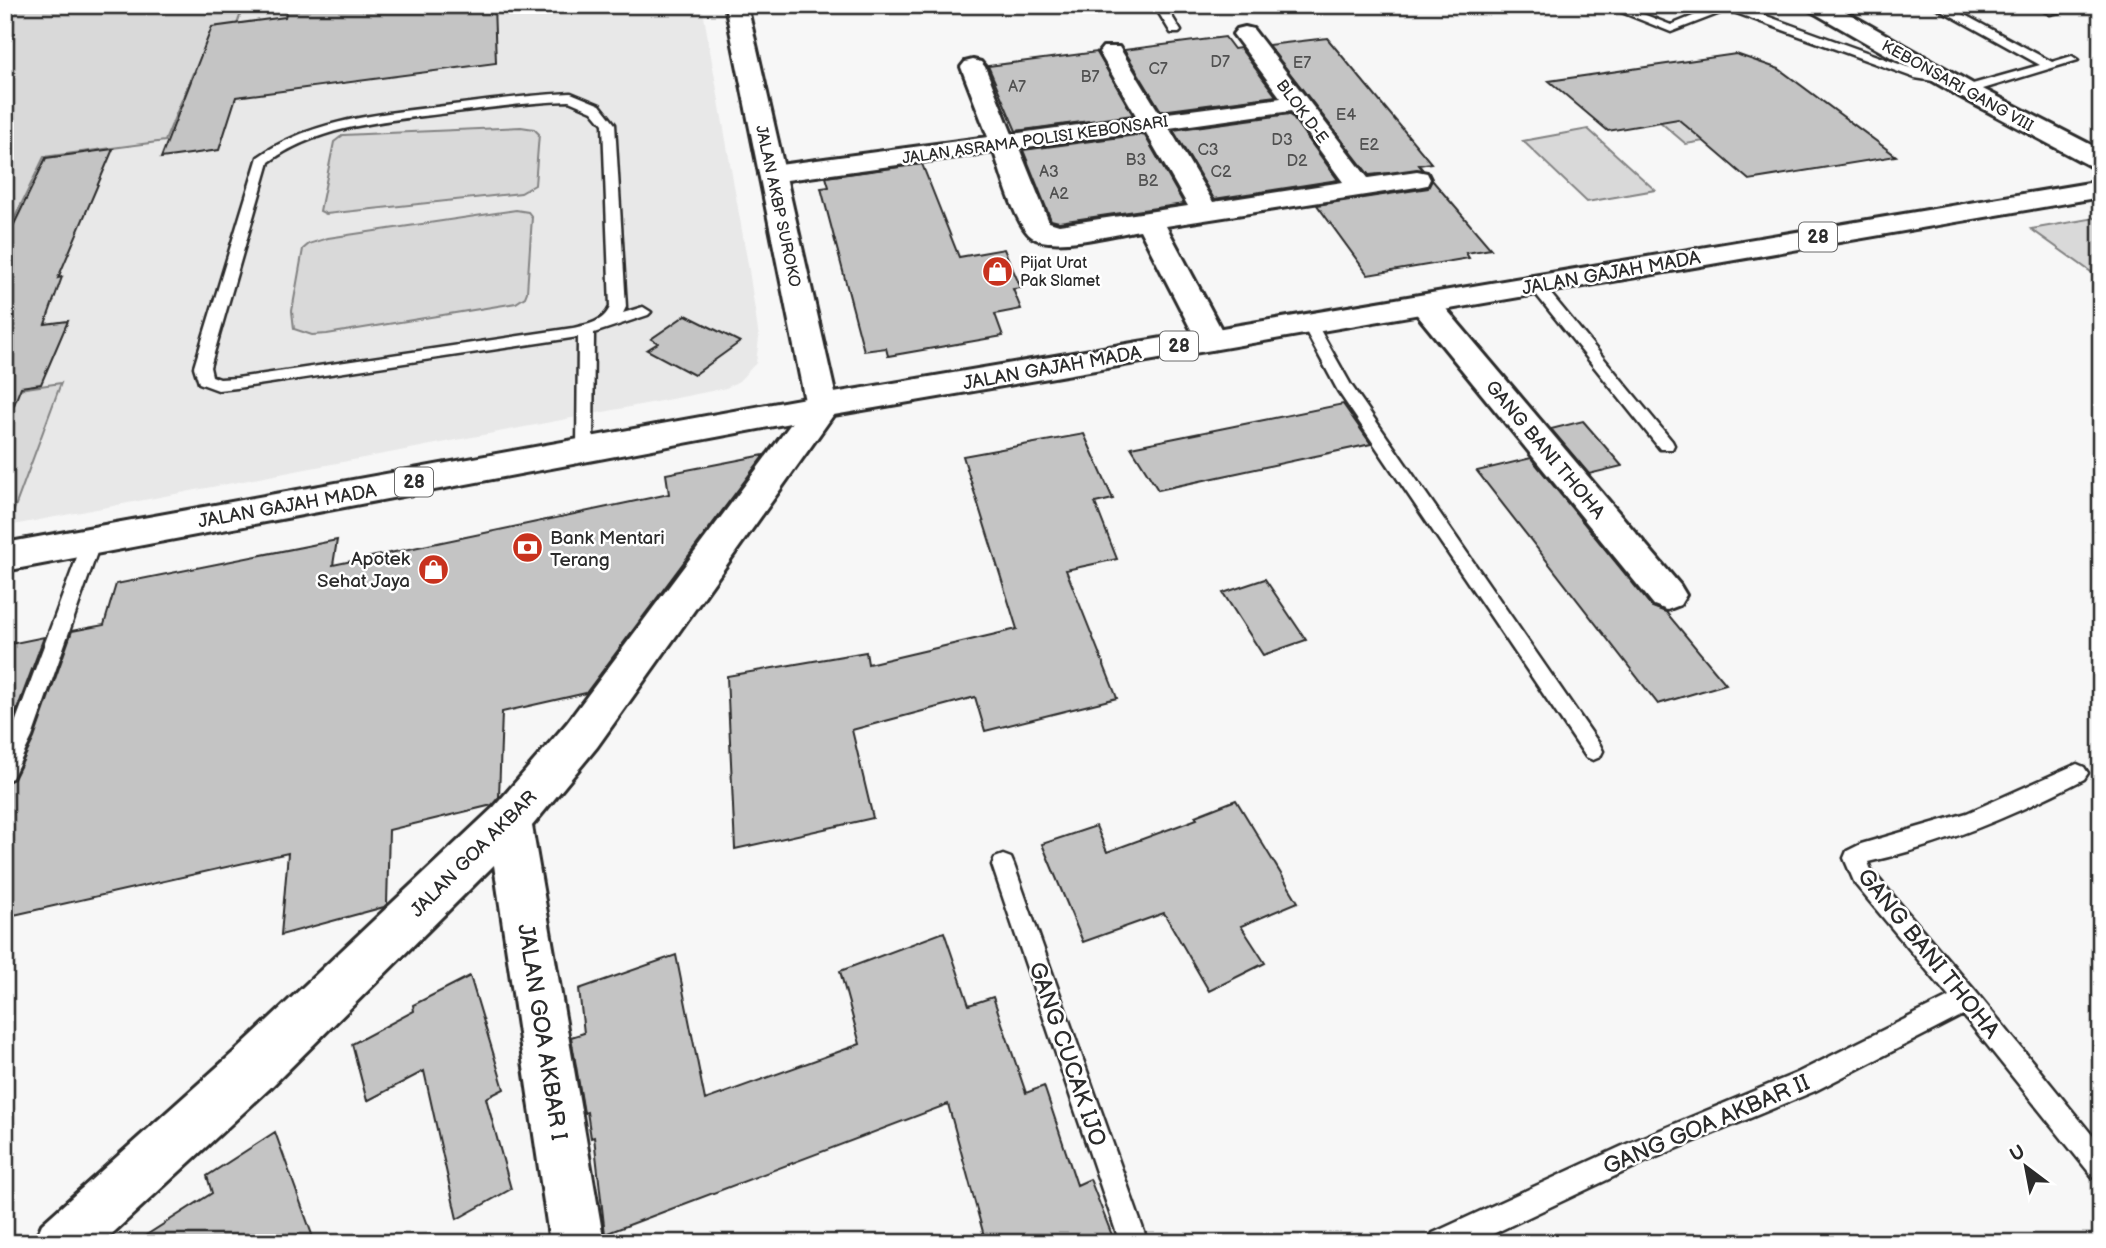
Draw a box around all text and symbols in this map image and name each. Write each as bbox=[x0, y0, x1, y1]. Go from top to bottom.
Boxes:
street label: KEBONSARI GANG VIII bbox=[1878, 37, 2036, 136]
house number: D7 bbox=[1210, 53, 1230, 72]
house number: E7 bbox=[1293, 54, 1311, 73]
house number: C7 bbox=[1148, 60, 1168, 79]
house number: B7 bbox=[1081, 68, 1100, 87]
street label: BLOK D-E bbox=[1272, 76, 1332, 147]
house number: A7 bbox=[1008, 78, 1026, 97]
house number: E4 bbox=[1336, 106, 1356, 125]
street label: JALAN ASRAMA POLISI KEBONSARI bbox=[901, 112, 1170, 169]
street label: JALAN AKBP SUROKO bbox=[751, 124, 804, 289]
house number: D3 bbox=[1271, 131, 1293, 150]
house number: E2 bbox=[1359, 136, 1380, 155]
house number: C3 bbox=[1197, 141, 1219, 160]
house number: B3 bbox=[1126, 151, 1147, 170]
house number: D2 bbox=[1286, 152, 1308, 171]
house number: A3 bbox=[1039, 163, 1059, 182]
house number: C2 bbox=[1211, 163, 1232, 182]
house number: B2 bbox=[1138, 172, 1159, 191]
house number: A2 bbox=[1049, 185, 1069, 204]
road number: 28 bbox=[1799, 222, 1837, 251]
street label: JALAN GAJAH MADA bbox=[1520, 246, 1703, 301]
shop icon: Pijat Urat Pak Slamet bbox=[980, 254, 1014, 288]
place label: Pijat Urat Pak Slamet bbox=[1020, 254, 1100, 291]
road number: 28 bbox=[1160, 332, 1198, 360]
street label: JALAN GAJAH MADA bbox=[961, 341, 1144, 396]
street label: GANG BANI THOHA bbox=[1480, 376, 1610, 524]
road number: 28 bbox=[395, 468, 433, 496]
street label: JALAN GAJAH MADA bbox=[196, 479, 379, 534]
place label: Bank Mentari Terang bbox=[550, 527, 665, 572]
bank icon: Bank Mentari Terang bbox=[510, 531, 544, 565]
place label: Apotek Sehat Jaya bbox=[317, 548, 411, 593]
shop icon: Apotek Sehat Jaya bbox=[416, 552, 450, 586]
street label: JALAN GOA AKBAR bbox=[406, 786, 542, 922]
street label: GANG BANI THOHA bbox=[1851, 863, 2006, 1045]
street label: JALAN GOA AKBAR I bbox=[511, 922, 573, 1142]
street label: GANG CUCAK IJO bbox=[1022, 958, 1112, 1150]
street label: GANG GOA AKBAR II bbox=[1599, 1069, 1814, 1181]
north arrow bbox=[1990, 1132, 2060, 1202]
text: U bbox=[2006, 1141, 2030, 1167]

